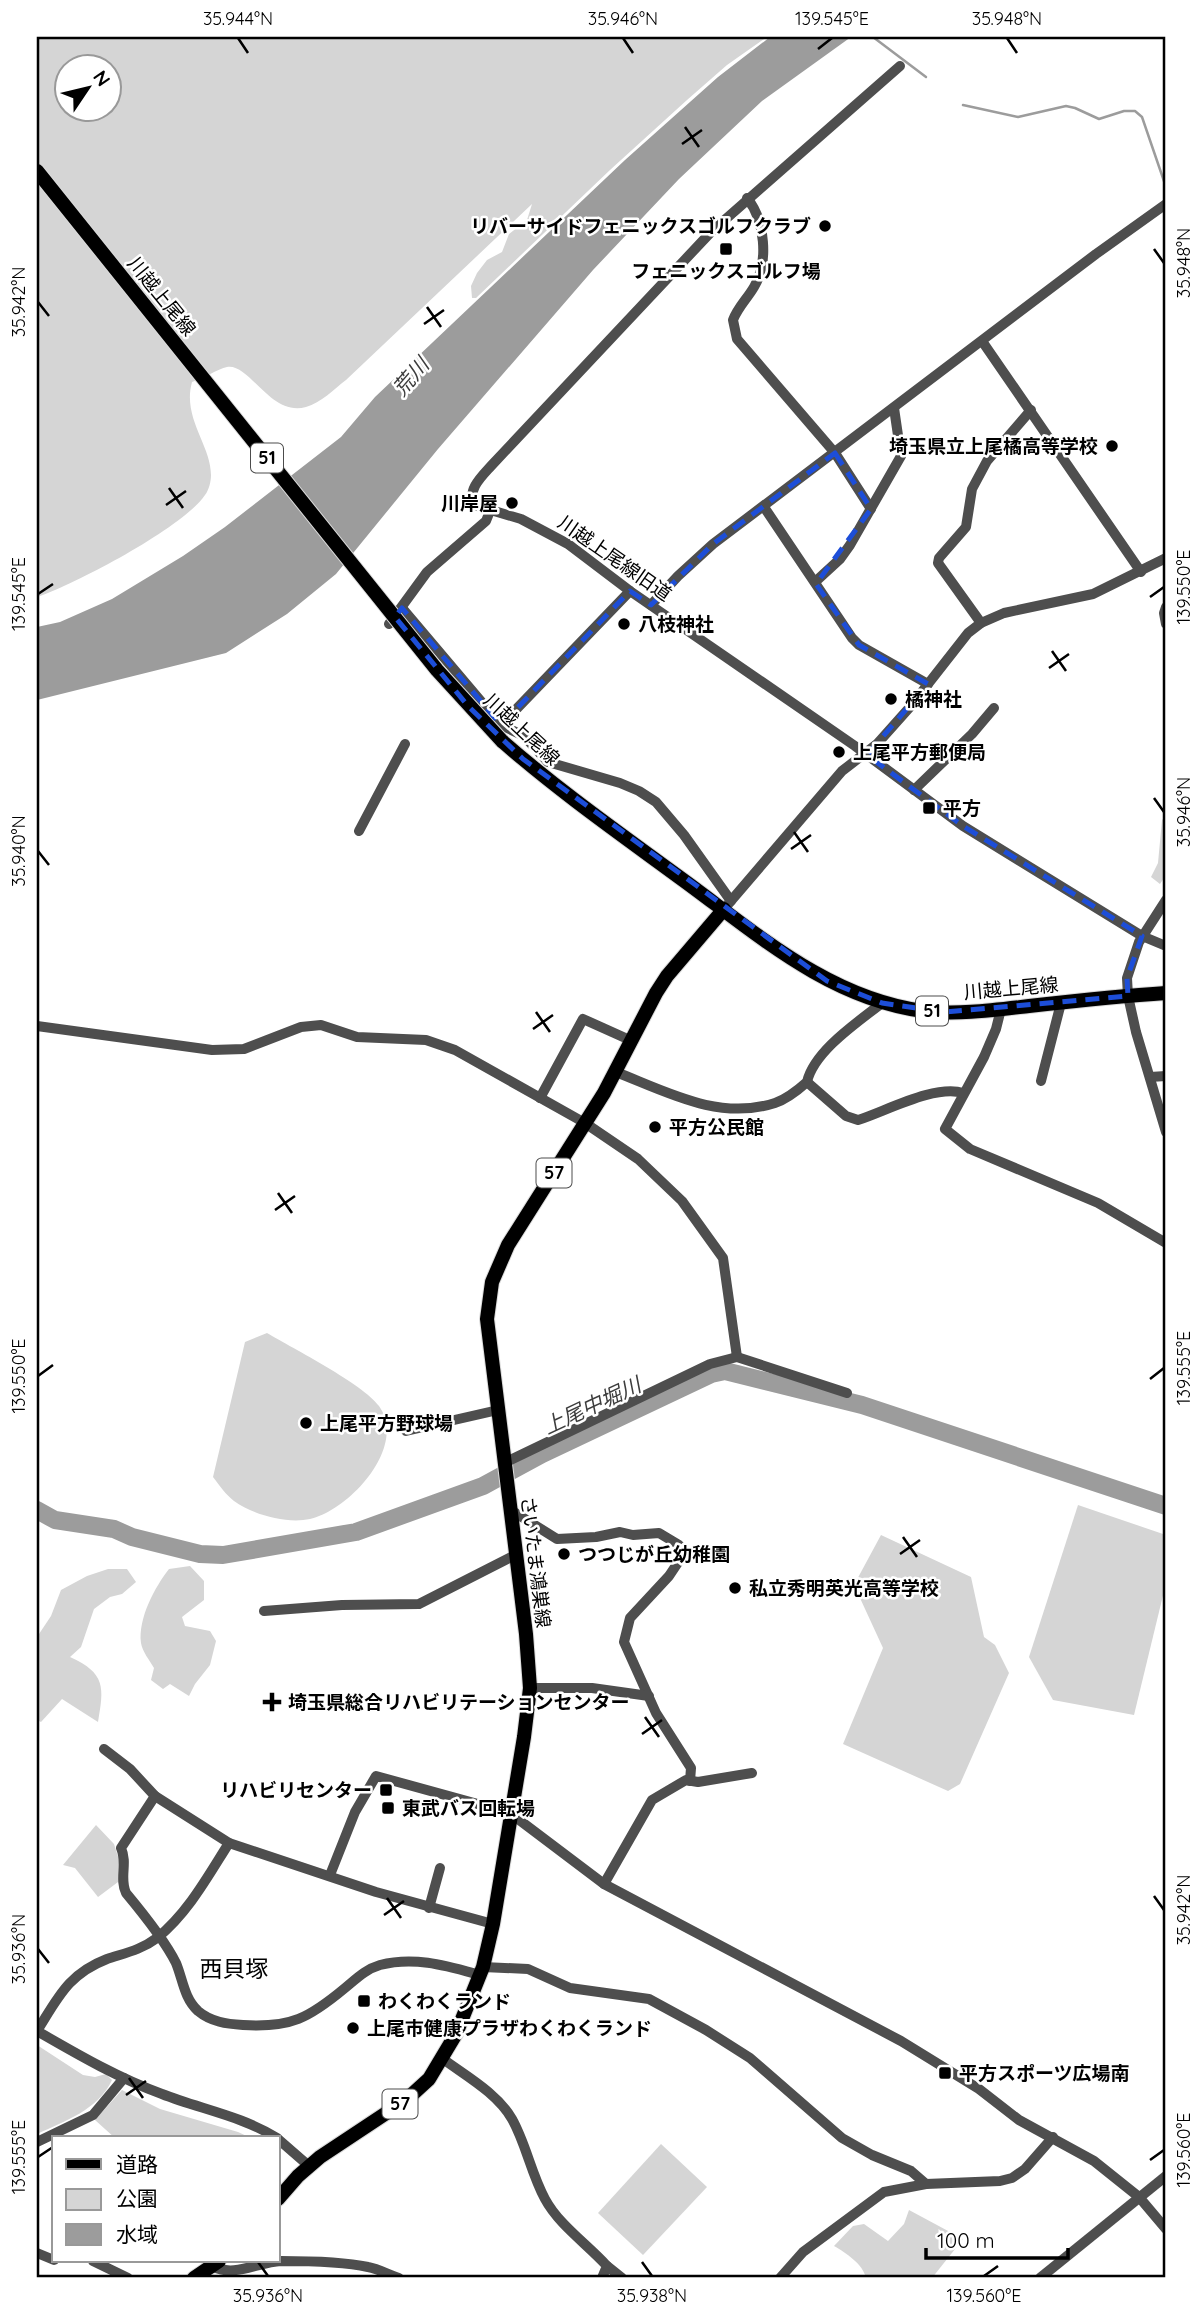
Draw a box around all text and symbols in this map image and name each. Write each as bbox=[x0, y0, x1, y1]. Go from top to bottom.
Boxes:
text: 35.944°N bbox=[203, 7, 273, 30]
text: 35.946°N bbox=[588, 7, 658, 30]
text: 139.545°E bbox=[795, 7, 869, 30]
text: 35.948°N bbox=[972, 7, 1042, 30]
north arrow bbox=[52, 52, 122, 122]
text: N bbox=[88, 66, 116, 91]
place label: リバーサイドフェニックスゴルフクラブ bbox=[470, 214, 811, 238]
marker: リバーサイドフェニックスゴルフクラブ bbox=[817, 218, 833, 234]
text: 35.948°N bbox=[1172, 228, 1195, 298]
marker: フェニックスゴルフ場 bbox=[718, 241, 734, 257]
street label: 川越上尾線 bbox=[123, 252, 201, 340]
place label: フェニックスゴルフ場 bbox=[631, 259, 821, 283]
text: 35.942°N bbox=[7, 267, 30, 337]
water label: 荒川 bbox=[387, 350, 435, 401]
place label: 埼玉県立上尾橘高等学校 bbox=[889, 434, 1098, 458]
marker: 埼玉県立上尾橘高等学校 bbox=[1104, 438, 1120, 454]
road number: 51 bbox=[251, 444, 283, 472]
place label: 川岸屋 bbox=[441, 491, 498, 515]
marker: 川岸屋 bbox=[504, 495, 520, 511]
street label: 川越上尾線旧道 bbox=[554, 510, 676, 606]
text: 139.550°E bbox=[1172, 549, 1195, 625]
text: 139.545°E bbox=[7, 557, 30, 631]
place label: 八枝神社 bbox=[638, 612, 714, 636]
marker: 八枝神社 bbox=[616, 616, 632, 632]
place label: 橘神社 bbox=[905, 687, 962, 711]
street label: 川越上尾線 bbox=[479, 688, 565, 770]
marker: 橘神社 bbox=[883, 691, 899, 707]
place label: 上尾平方郵便局 bbox=[853, 740, 986, 764]
marker: 上尾平方郵便局 bbox=[831, 744, 847, 760]
text: 35.946°N bbox=[1172, 777, 1195, 847]
place label: 平方 bbox=[943, 796, 981, 820]
marker: 平方 bbox=[921, 800, 937, 816]
text: 35.940°N bbox=[7, 815, 30, 887]
street label: 川越上尾線 bbox=[963, 972, 1059, 1004]
road number: 51 bbox=[916, 996, 948, 1026]
place label: 平方公民館 bbox=[669, 1115, 764, 1139]
marker: 平方公民館 bbox=[647, 1119, 663, 1135]
road number: 57 bbox=[536, 1158, 572, 1188]
text: 139.555°E bbox=[1172, 1331, 1195, 1405]
text: 139.550°E bbox=[7, 1338, 30, 1414]
water label: 上尾中堀川 bbox=[539, 1370, 646, 1439]
place label: 上尾平方野球場 bbox=[320, 1411, 453, 1435]
marker: 上尾平方野球場 bbox=[298, 1415, 314, 1431]
street label: さいたま鴻巣線 bbox=[516, 1495, 556, 1629]
place label: つつじが丘幼稚園 bbox=[578, 1542, 730, 1566]
marker: つつじが丘幼稚園 bbox=[556, 1546, 572, 1562]
place label: 私立秀明英光高等学校 bbox=[749, 1576, 939, 1600]
marker: 私立秀明英光高等学校 bbox=[727, 1580, 743, 1596]
place label: 埼玉県総合リハビリテーションセンター bbox=[288, 1690, 630, 1714]
marker: 埼玉県総合リハビリテーションセンター bbox=[262, 1692, 282, 1712]
place label: リハビリセンター bbox=[220, 1778, 372, 1802]
marker: リハビリセンター bbox=[378, 1782, 394, 1798]
place label: 東武バス回転場 bbox=[402, 1796, 535, 1820]
marker: 東武バス回転場 bbox=[380, 1800, 396, 1816]
text: 35.942°N bbox=[1172, 1875, 1195, 1945]
text: 35.936°N bbox=[7, 1914, 30, 1984]
district label: 西貝塚 bbox=[200, 1954, 269, 1983]
place label: わくわくランド bbox=[378, 1989, 511, 2013]
marker: わくわくランド bbox=[356, 1993, 372, 2009]
place label: 上尾市健康プラザわくわくランド bbox=[367, 2016, 652, 2040]
marker: 上尾市健康プラザわくわくランド bbox=[345, 2020, 361, 2036]
place label: 平方スポーツ広場南 bbox=[959, 2061, 1130, 2085]
marker: 平方スポーツ広場南 bbox=[937, 2065, 953, 2081]
road number: 57 bbox=[382, 2090, 418, 2118]
text: 139.560°E bbox=[1172, 2112, 1195, 2188]
text: 139.555°E bbox=[7, 2120, 30, 2194]
legend bbox=[52, 2136, 280, 2262]
text: 道路 bbox=[116, 2151, 158, 2177]
text: 公園 bbox=[116, 2185, 158, 2211]
scale bar bbox=[926, 2217, 1068, 2261]
text: 水域 bbox=[116, 2221, 158, 2247]
text: 100 m bbox=[937, 2227, 995, 2253]
text: 35.936°N bbox=[233, 2284, 303, 2307]
text: 35.938°N bbox=[617, 2284, 687, 2307]
text: 139.560°E bbox=[946, 2284, 1022, 2307]

